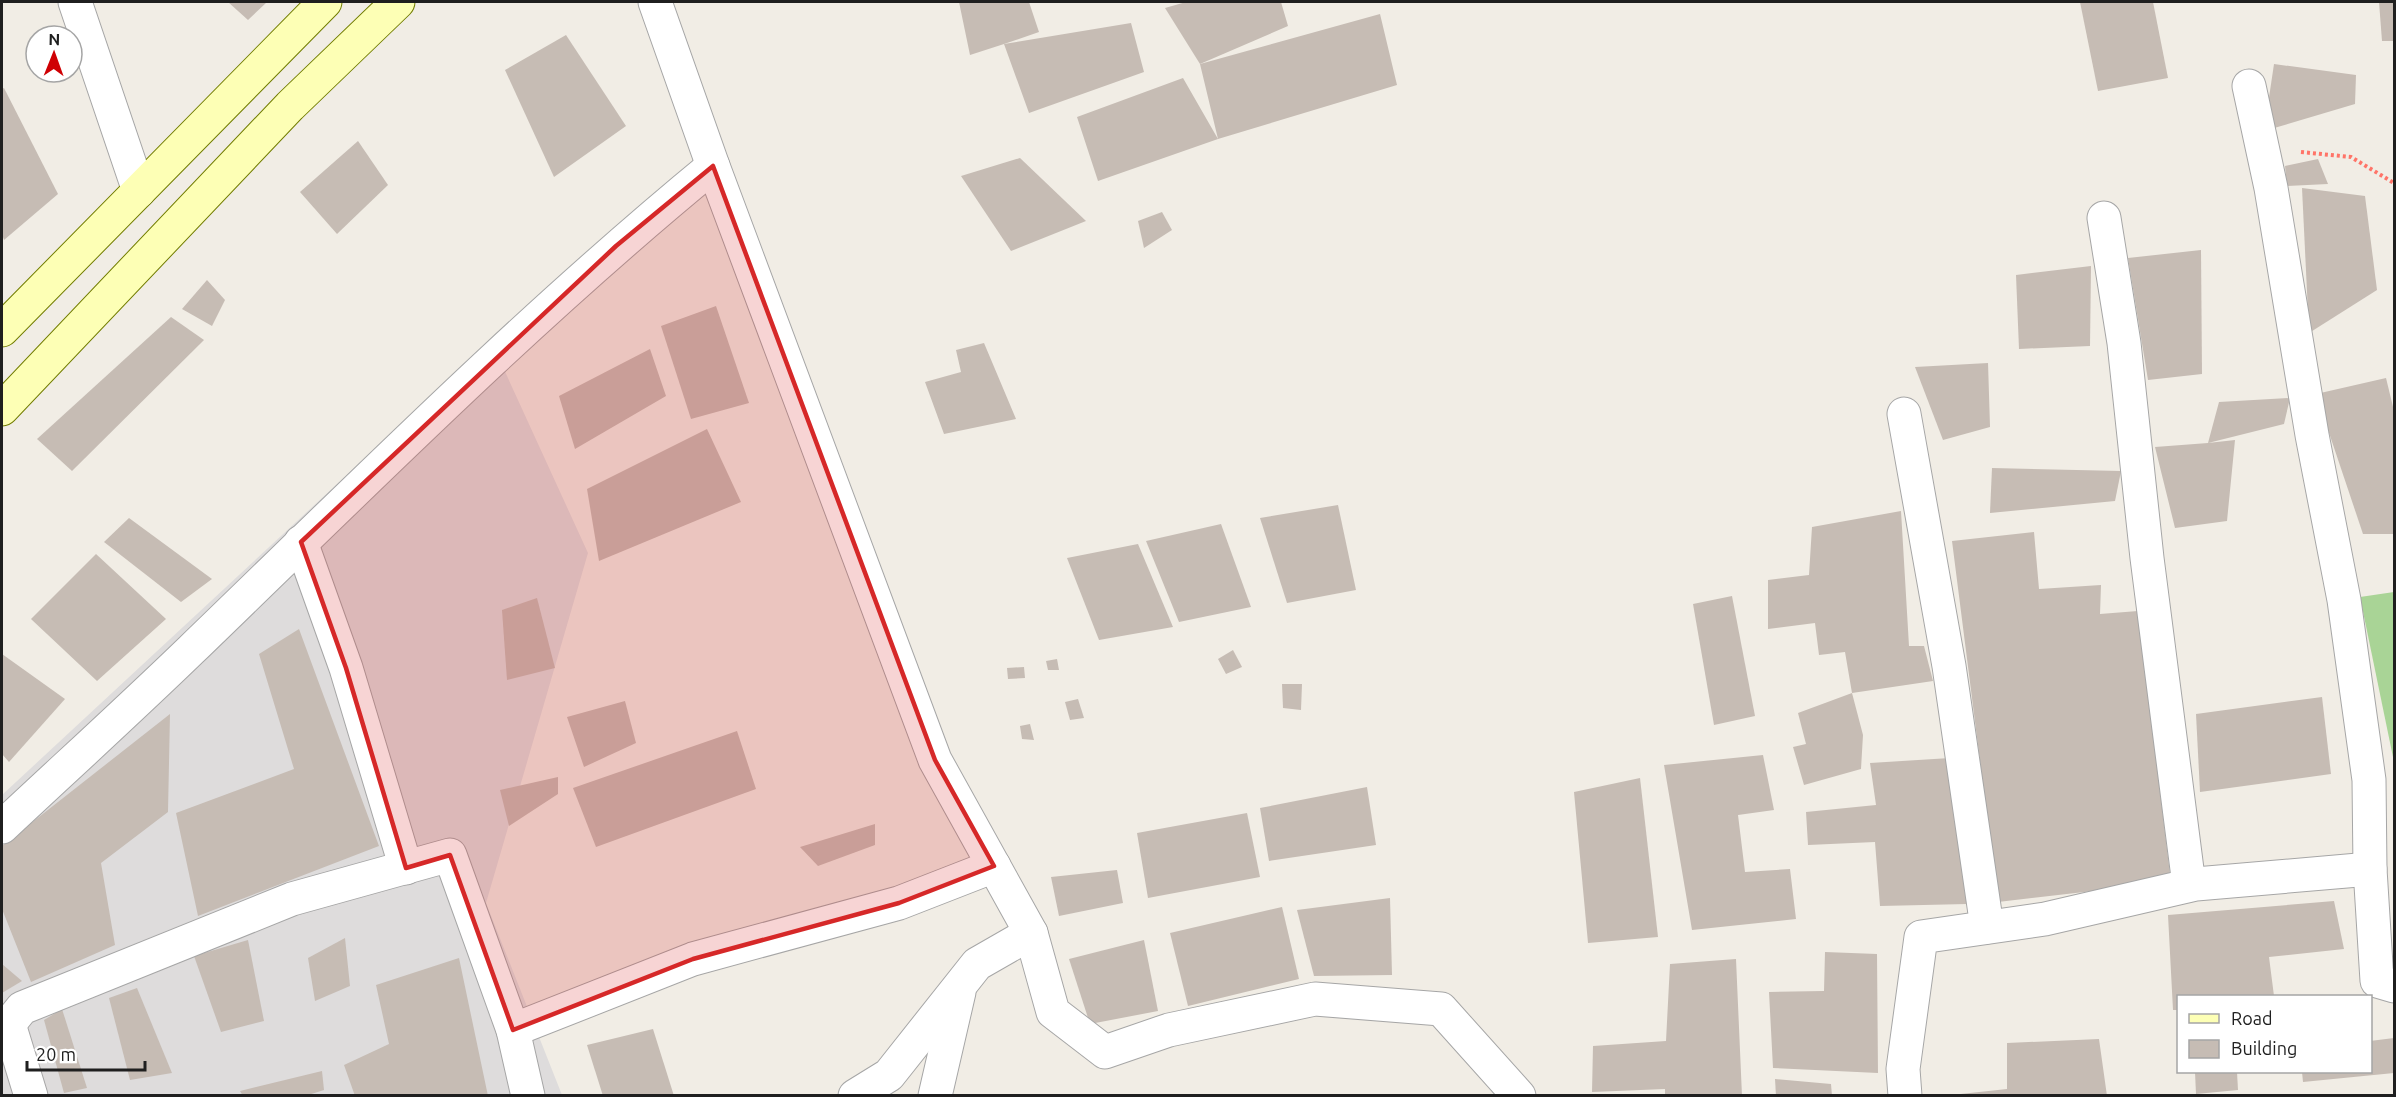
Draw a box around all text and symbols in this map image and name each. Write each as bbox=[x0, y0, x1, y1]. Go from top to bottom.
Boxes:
north arrow bbox=[24, 24, 84, 84]
text: N bbox=[48, 30, 60, 48]
legend bbox=[2177, 995, 2372, 1073]
text: Road bbox=[2231, 1008, 2273, 1028]
scale bar bbox=[27, 1034, 146, 1072]
text: Building bbox=[2231, 1038, 2297, 1058]
text: 20 m bbox=[36, 1044, 76, 1064]

